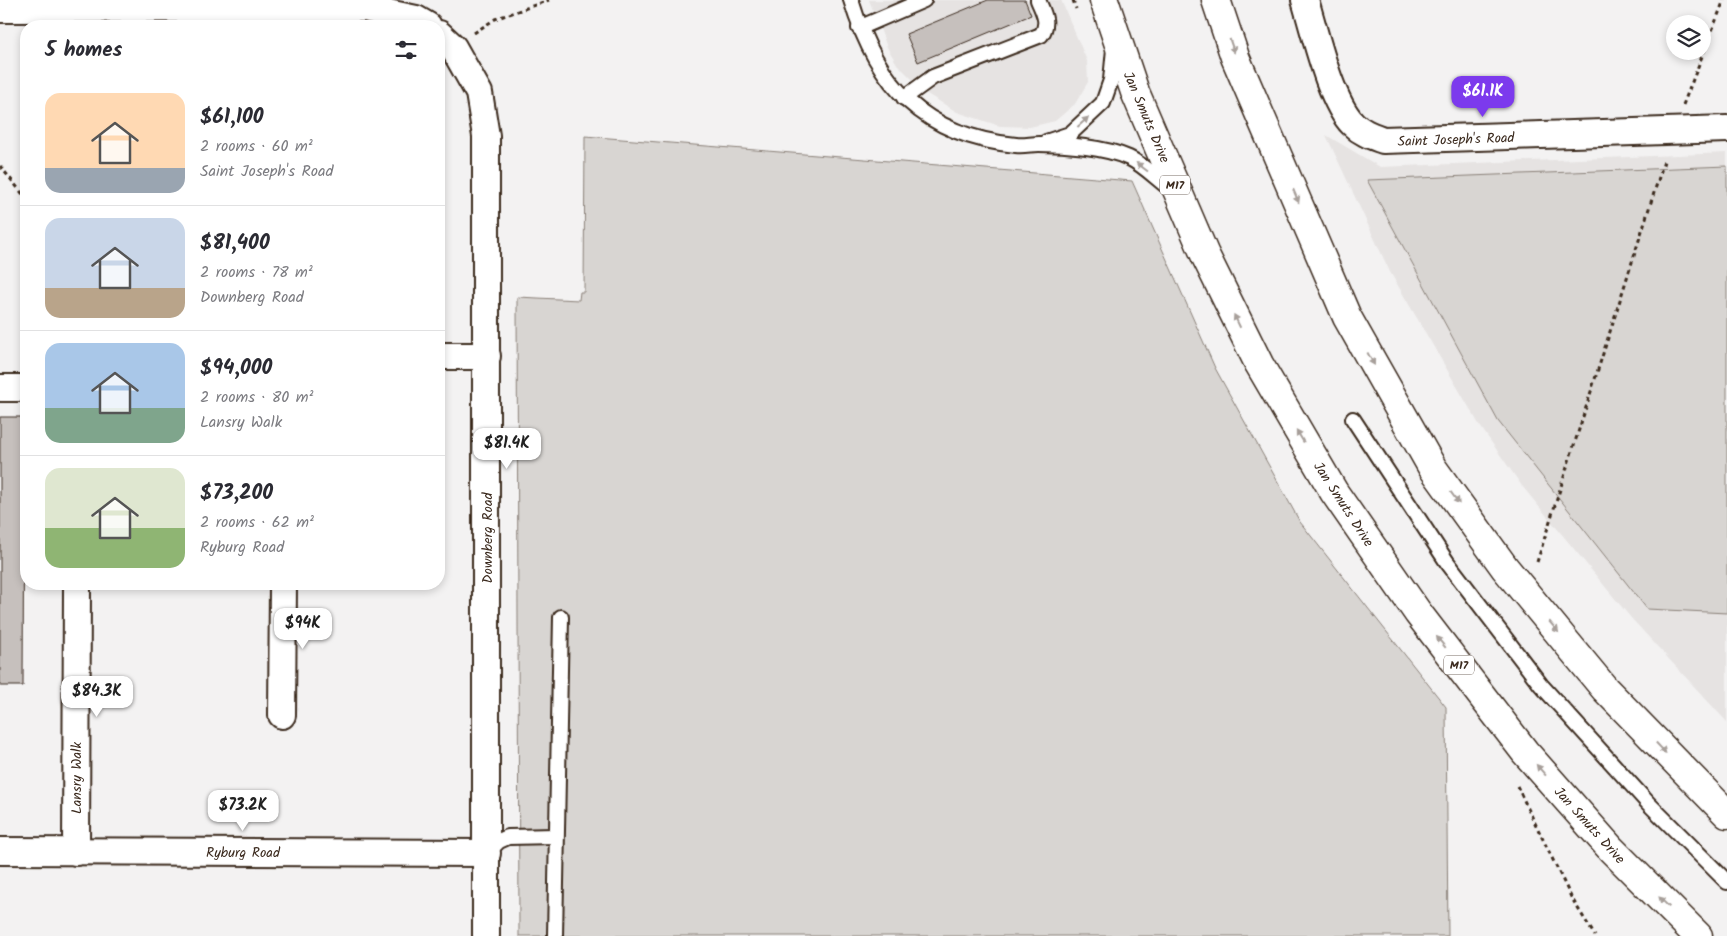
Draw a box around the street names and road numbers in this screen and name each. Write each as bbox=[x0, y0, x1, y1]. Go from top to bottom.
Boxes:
street label: Jan Smuts Drive bbox=[1117, 68, 1176, 167]
street label: Saint Joseph's Road bbox=[1397, 127, 1516, 153]
road number: M17 bbox=[1160, 176, 1190, 194]
street label: Jan Smuts Drive bbox=[1307, 458, 1379, 552]
street label: Downberg Road bbox=[477, 492, 499, 583]
road number: M17 bbox=[1444, 656, 1474, 674]
street label: Lansry Walk bbox=[66, 742, 88, 814]
street label: Jan Smuts Drive bbox=[1548, 782, 1631, 870]
street label: Ryburg Road bbox=[206, 842, 281, 864]

